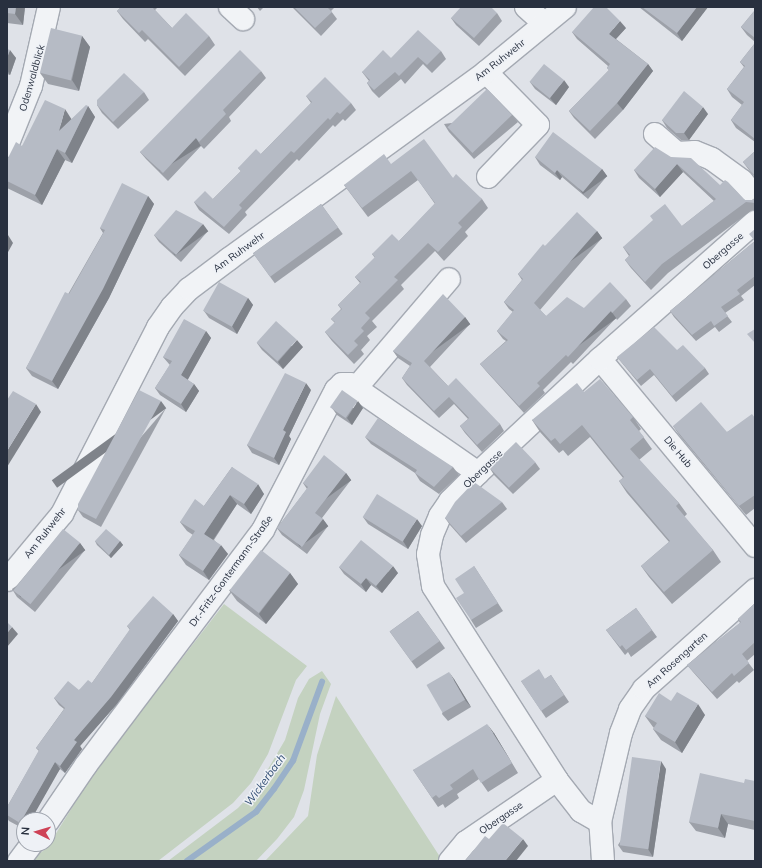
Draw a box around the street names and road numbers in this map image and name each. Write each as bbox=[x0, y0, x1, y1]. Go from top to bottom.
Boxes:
street label: Am Ruhwehr bbox=[472, 37, 528, 83]
street label: Odenwaldblick bbox=[17, 43, 47, 113]
street label: Am Ruhwehr bbox=[211, 229, 267, 275]
street label: Obergasse bbox=[700, 230, 746, 272]
street label: Die Hub bbox=[661, 434, 695, 470]
street label: Obergasse bbox=[461, 447, 505, 491]
street label: Am Ruhwehr bbox=[22, 505, 68, 561]
street label: Dr.-Fritz-Gontermann-Straße bbox=[187, 513, 275, 629]
street label: Am Rosengarten bbox=[644, 629, 710, 691]
street label: Obergasse bbox=[477, 799, 525, 837]

